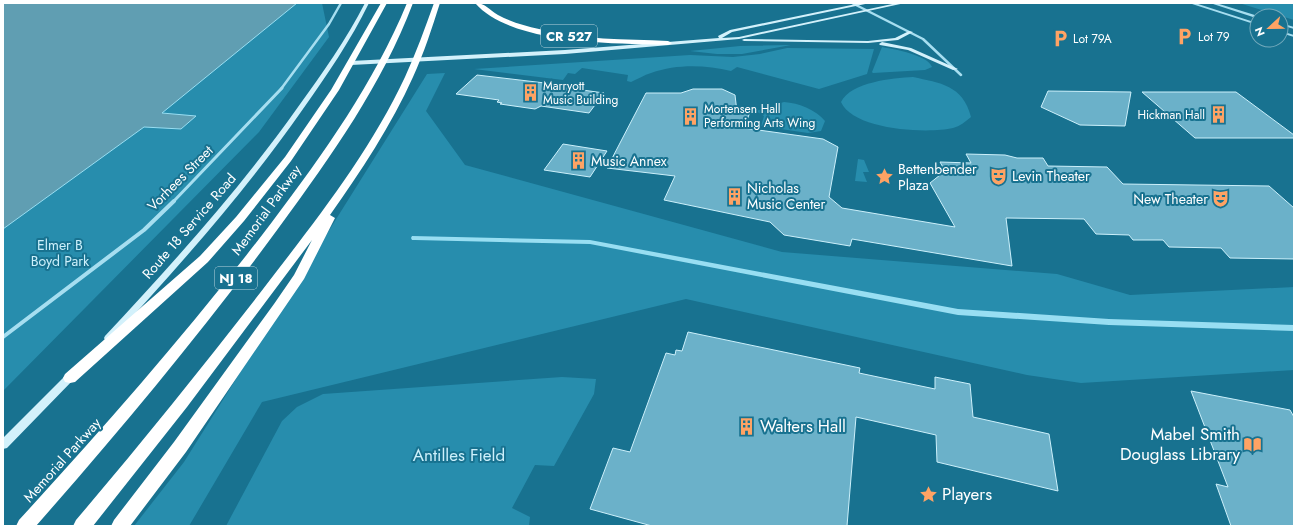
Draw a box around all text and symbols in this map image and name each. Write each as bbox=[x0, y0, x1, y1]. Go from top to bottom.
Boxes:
north arrow bbox=[1249, 8, 1289, 48]
road number: CR 527 bbox=[541, 25, 597, 47]
text: N bbox=[1251, 25, 1269, 39]
parking icon: Lot 79 bbox=[1175, 27, 1195, 47]
place label: Lot 79 bbox=[1198, 28, 1230, 46]
parking icon: Lot 79A bbox=[1050, 29, 1070, 49]
place label: Lot 79A bbox=[1073, 30, 1112, 48]
place label: Marryott Music Building bbox=[543, 77, 618, 109]
building icon: Marryott Music Building bbox=[520, 83, 540, 103]
place label: Mortensen Hall Performing Arts Wing bbox=[704, 100, 815, 132]
building icon: Hickman Hall bbox=[1208, 105, 1228, 125]
building icon: Mortensen Hall Performing Arts Wing bbox=[681, 106, 701, 126]
place label: Hickman Hall bbox=[1137, 106, 1205, 124]
street label: Vorhees Street bbox=[143, 140, 218, 215]
building icon: Music Annex bbox=[568, 151, 588, 171]
place label: Music Annex bbox=[591, 151, 667, 171]
place label: Bettenbender Plaza bbox=[898, 159, 977, 195]
street label: Memorial Parkway bbox=[226, 160, 306, 259]
theatre icon: Levin Theater bbox=[989, 166, 1009, 186]
place label: Levin Theater bbox=[1012, 166, 1090, 186]
place icon: Bettenbender Plaza bbox=[875, 167, 895, 187]
street label: Route 18 Service Road bbox=[138, 169, 240, 283]
place label: Nicholas Music Center bbox=[747, 178, 826, 214]
building icon: Nicholas Music Center bbox=[724, 186, 744, 206]
place label: New Theater bbox=[1133, 189, 1208, 209]
theatre icon: New Theater bbox=[1211, 189, 1231, 209]
park label: Elmer B Boyd Park bbox=[31, 235, 90, 271]
road number: NJ 18 bbox=[215, 267, 257, 289]
street label: Memorial Parkway bbox=[19, 413, 106, 507]
place label: Walters Hall bbox=[760, 414, 846, 438]
building icon: Walters Hall bbox=[737, 416, 757, 436]
place label: Mabel Smith Douglass Library bbox=[1120, 422, 1241, 466]
library icon: Mabel Smith Douglass Library bbox=[1243, 434, 1263, 454]
park label: Antilles Field bbox=[413, 443, 505, 467]
place label: Players bbox=[942, 482, 992, 506]
place icon: Players bbox=[919, 484, 939, 504]

